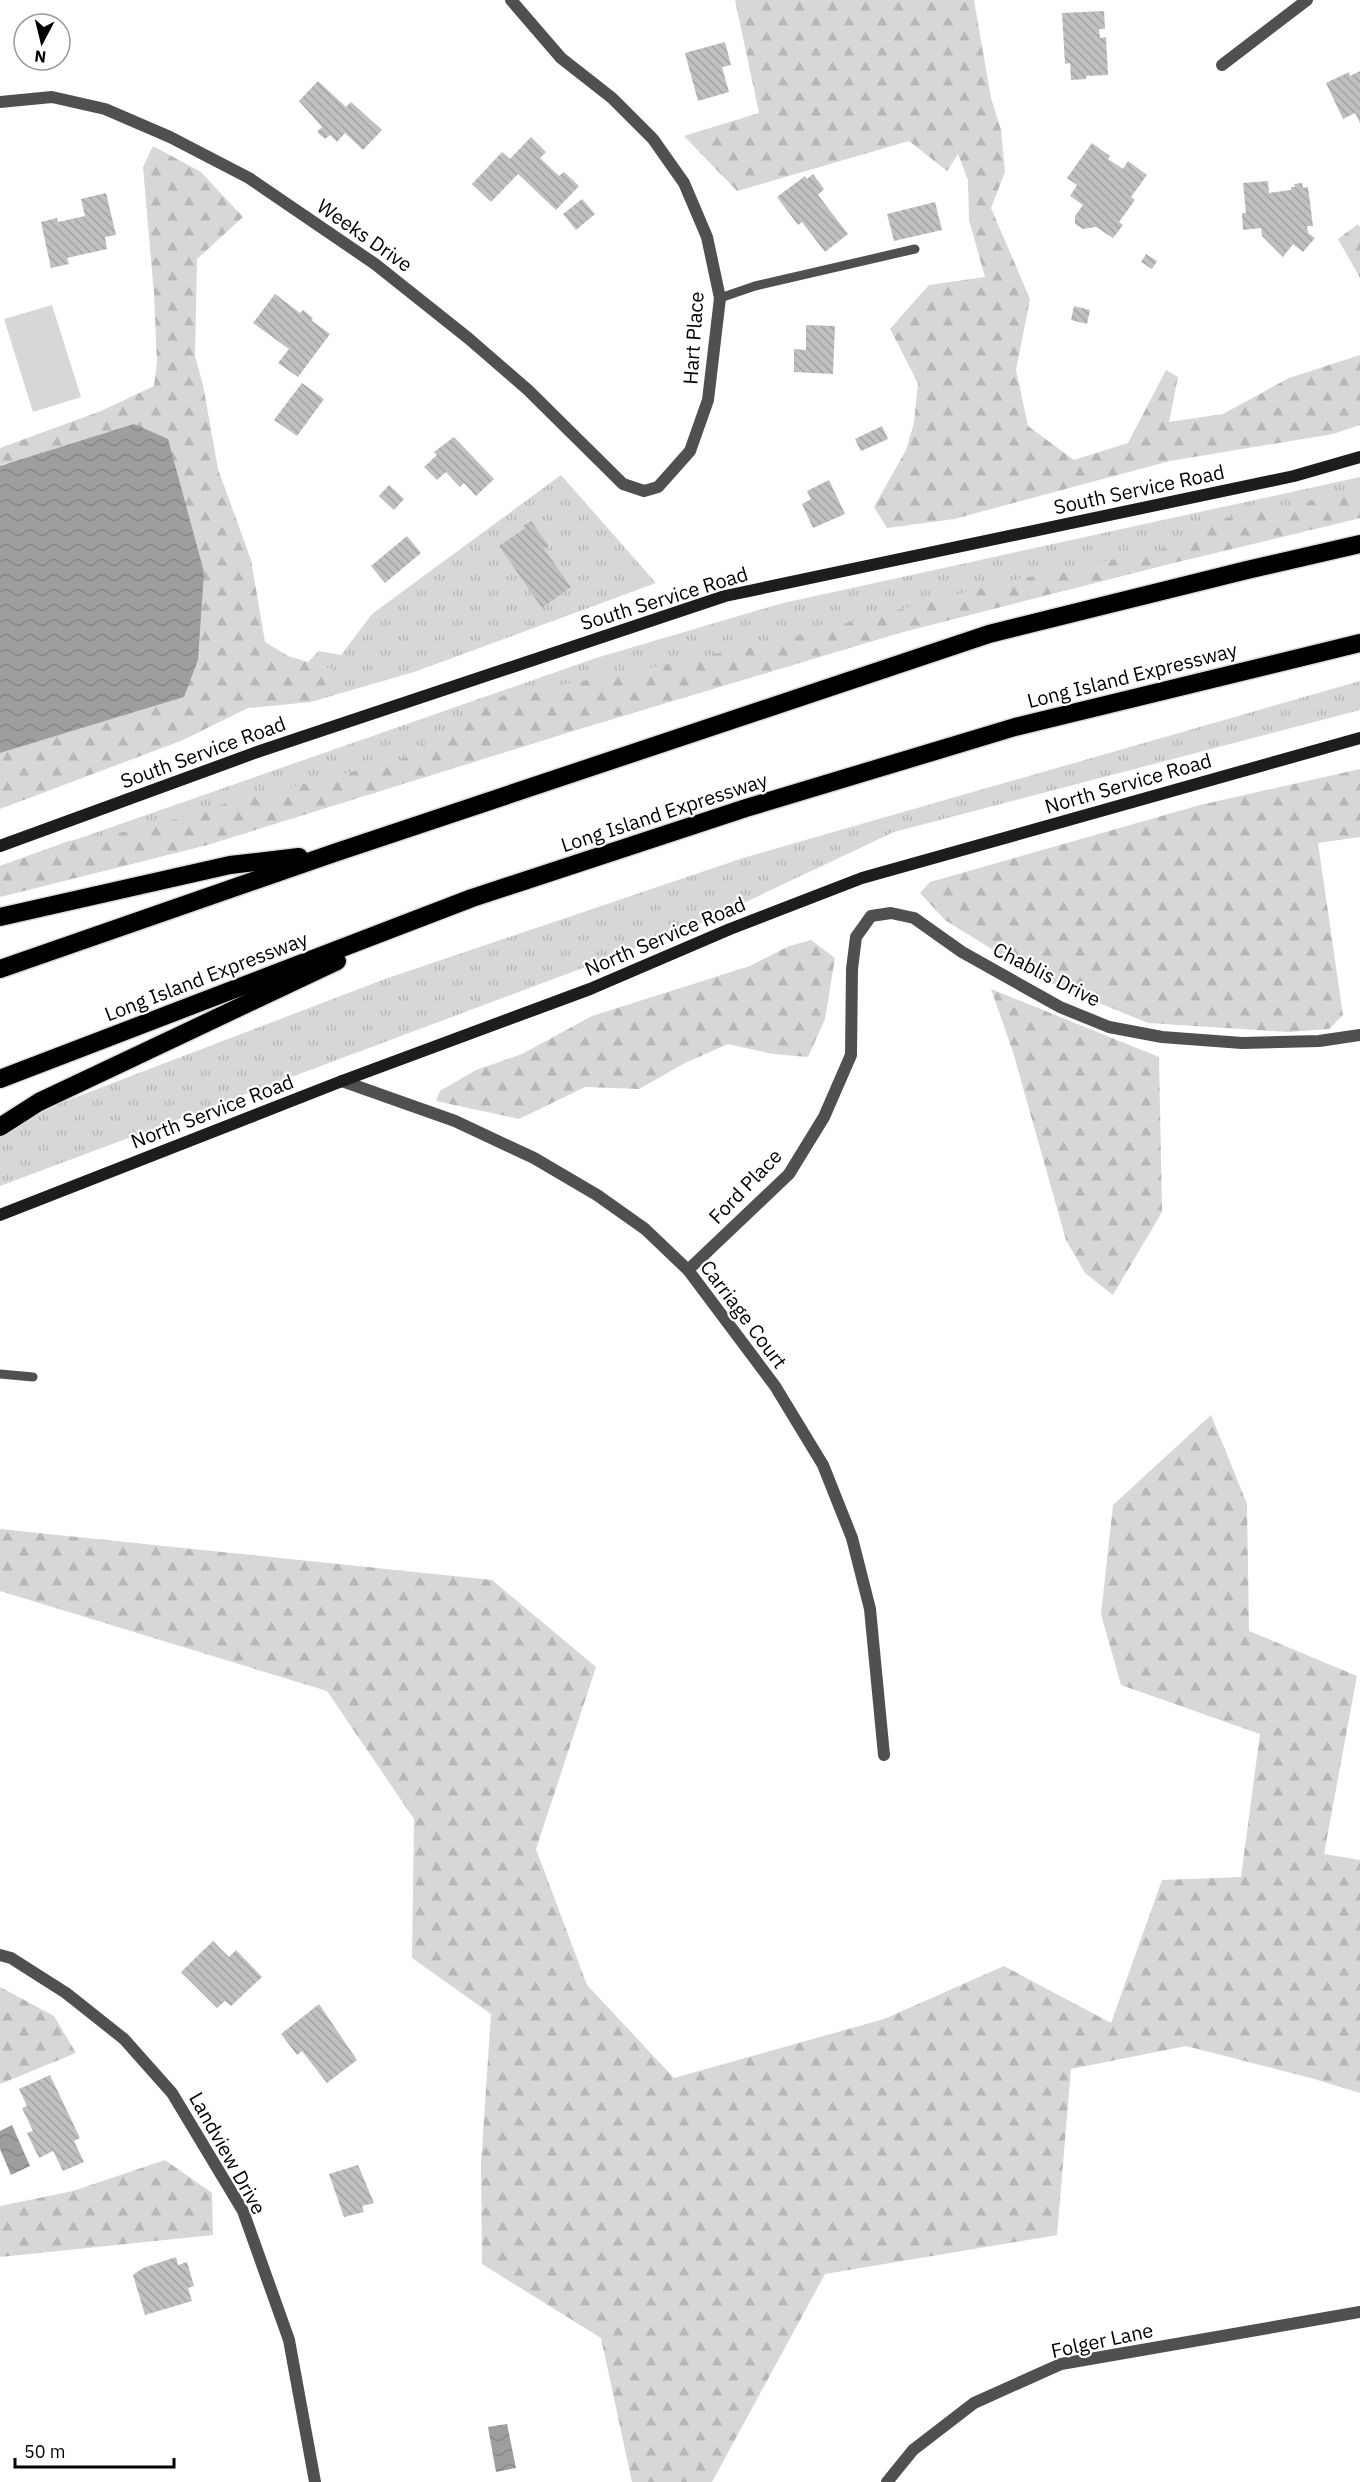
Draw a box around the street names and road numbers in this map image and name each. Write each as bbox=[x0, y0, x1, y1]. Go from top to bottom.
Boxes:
street label: Weeks Drive bbox=[312, 192, 418, 278]
street label: Hart Place bbox=[676, 291, 710, 385]
street label: South Service Road bbox=[1051, 458, 1227, 520]
street label: South Service Road bbox=[577, 560, 751, 636]
street label: Long Island Expressway bbox=[1024, 636, 1240, 714]
street label: South Service Road bbox=[117, 710, 289, 794]
street label: North Service Road bbox=[1041, 746, 1215, 820]
street label: Long Island Expressway bbox=[557, 766, 771, 858]
street label: North Service Road bbox=[580, 890, 750, 982]
street label: Long Island Expressway bbox=[100, 925, 312, 1027]
street label: Chablis Drive bbox=[989, 935, 1105, 1013]
street label: North Service Road bbox=[127, 1067, 297, 1155]
street label: Ford Place bbox=[702, 1143, 788, 1229]
street label: Carriage Court bbox=[694, 1254, 794, 1374]
street label: Landview Drive bbox=[183, 2087, 273, 2219]
street label: Folger Lane bbox=[1048, 2316, 1156, 2364]

